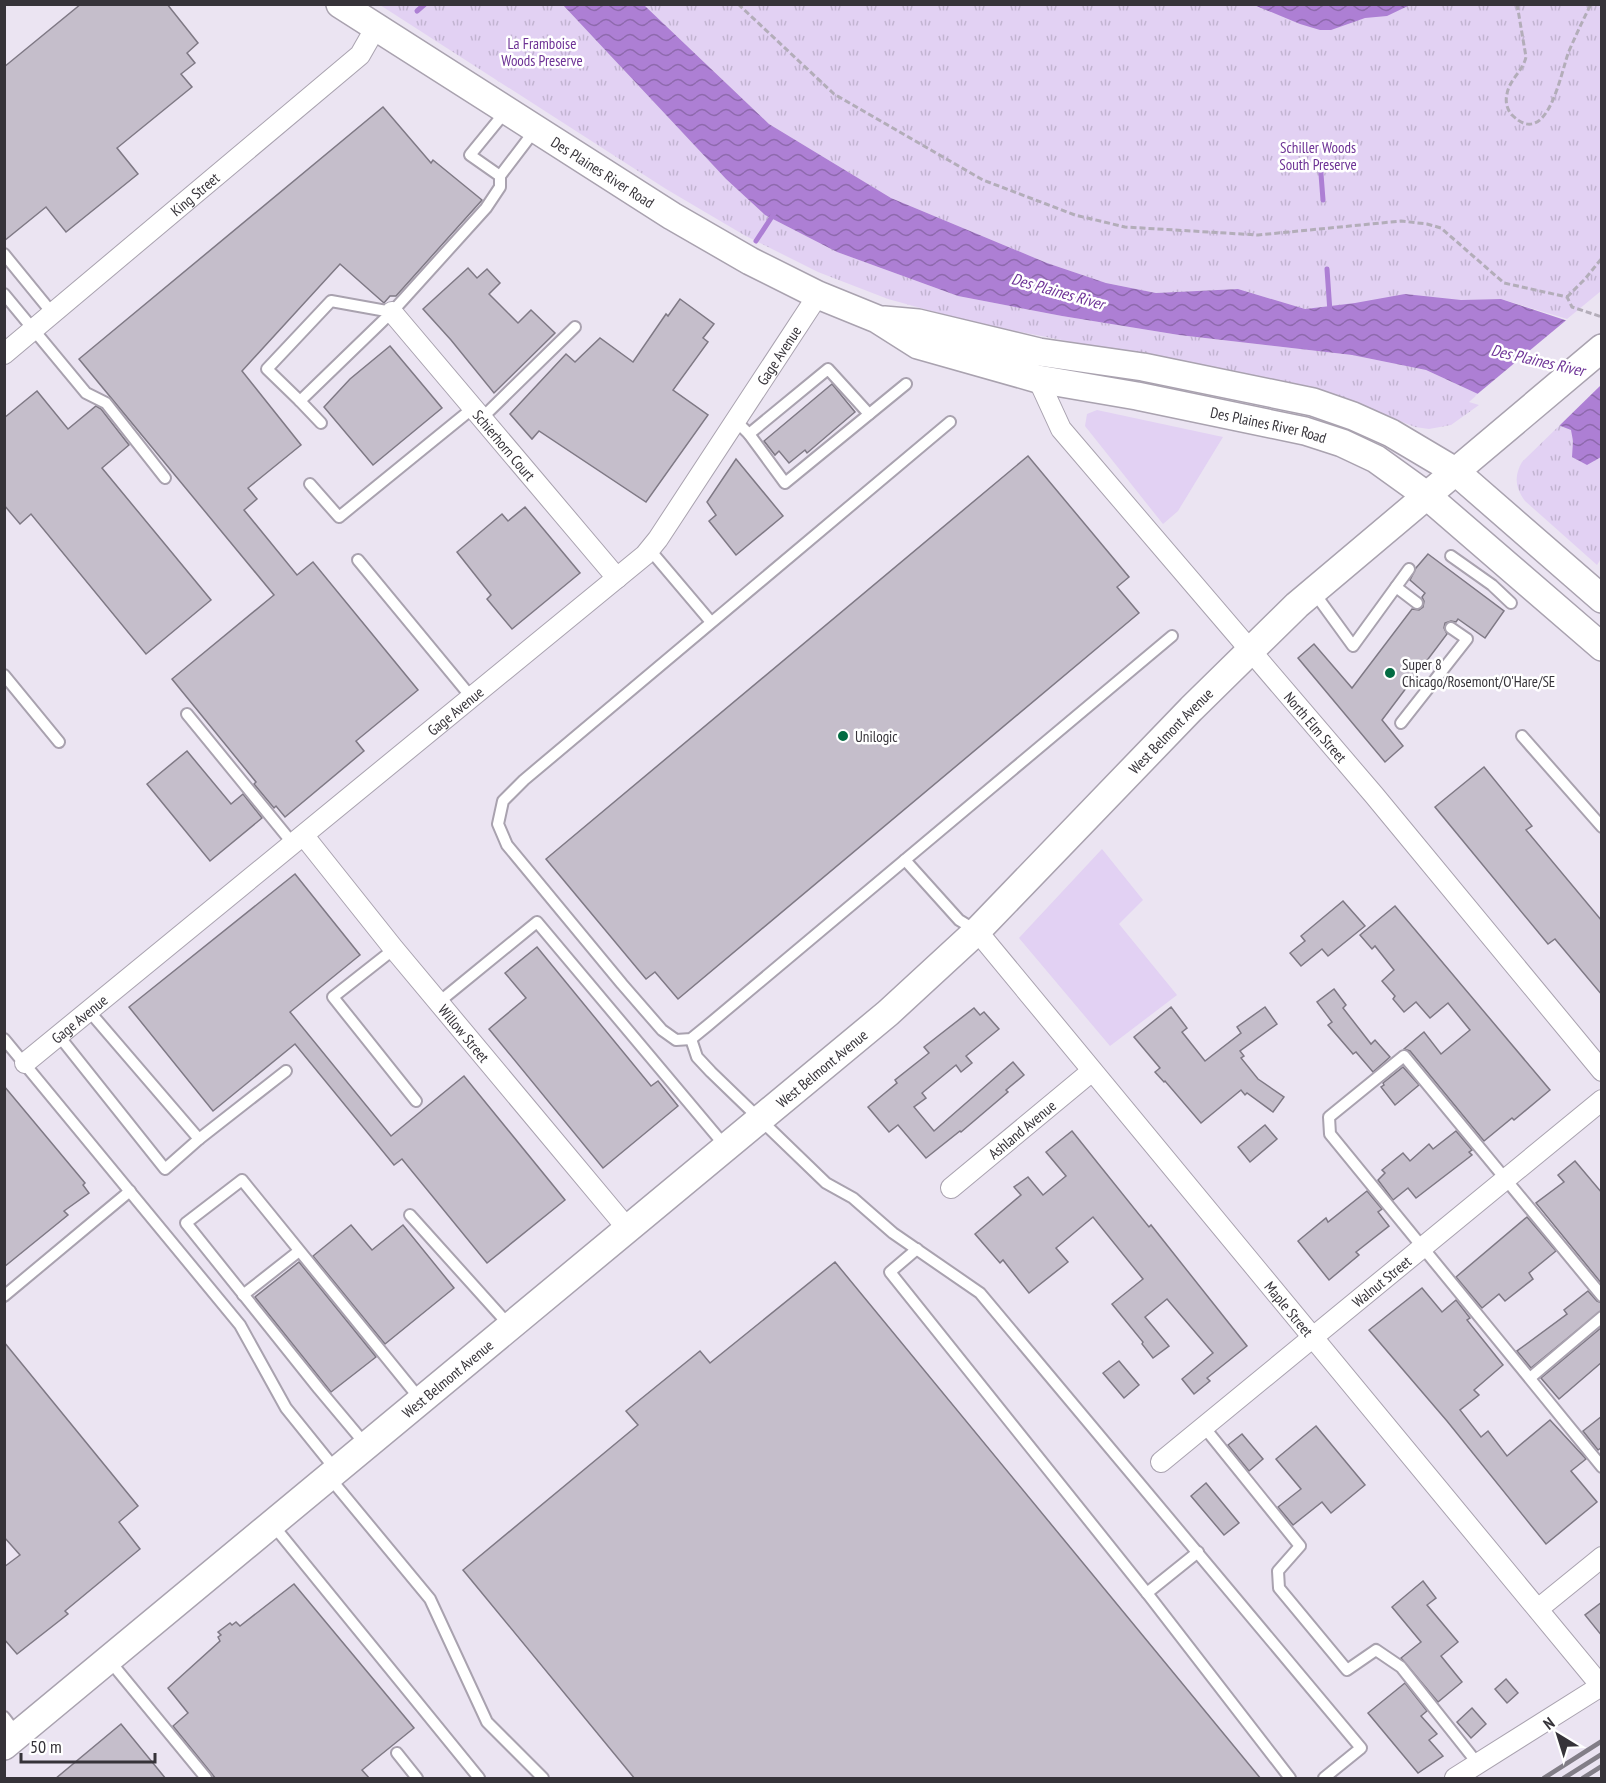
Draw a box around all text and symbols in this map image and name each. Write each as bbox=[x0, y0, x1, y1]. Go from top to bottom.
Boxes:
park label: La Framboise Woods Preserve bbox=[501, 34, 583, 70]
street label: Des Plaines River Road bbox=[548, 132, 658, 212]
park label: Schiller Woods South Preserve bbox=[1279, 138, 1357, 174]
street label: King Street bbox=[166, 168, 223, 220]
water label: Des Plaines River bbox=[1009, 268, 1109, 314]
street label: Gage Avenue bbox=[752, 322, 805, 388]
water label: Des Plaines River bbox=[1489, 340, 1589, 381]
street label: Des Plaines River Road bbox=[1209, 402, 1329, 447]
street label: Schierhorn Court bbox=[469, 405, 540, 484]
place label: Super 8 Chicago/Rosemont/O'Hare/SE bbox=[1402, 655, 1555, 691]
marker: Super 8 Chicago/Rosemont/O'Hare/SE bbox=[1383, 666, 1397, 680]
street label: Gage Avenue bbox=[423, 682, 487, 739]
street label: West Belmont Avenue bbox=[1124, 684, 1217, 778]
street label: North Elm Street bbox=[1280, 688, 1351, 766]
place label: Unilogic bbox=[855, 727, 898, 746]
marker: Unilogic bbox=[836, 729, 850, 743]
street label: Gage Avenue bbox=[47, 990, 111, 1047]
street label: Willow Street bbox=[435, 1000, 494, 1066]
street label: West Belmont Avenue bbox=[772, 1025, 871, 1111]
street label: Ashland Avenue bbox=[984, 1096, 1059, 1163]
street label: Walnut Street bbox=[1348, 1251, 1415, 1311]
street label: Maple Street bbox=[1261, 1277, 1318, 1340]
street label: West Belmont Avenue bbox=[398, 1335, 497, 1422]
north arrow bbox=[1528, 1705, 1588, 1765]
text: N bbox=[1539, 1713, 1558, 1734]
scale bar bbox=[21, 1726, 154, 1764]
text: 50 m bbox=[30, 1735, 62, 1758]

